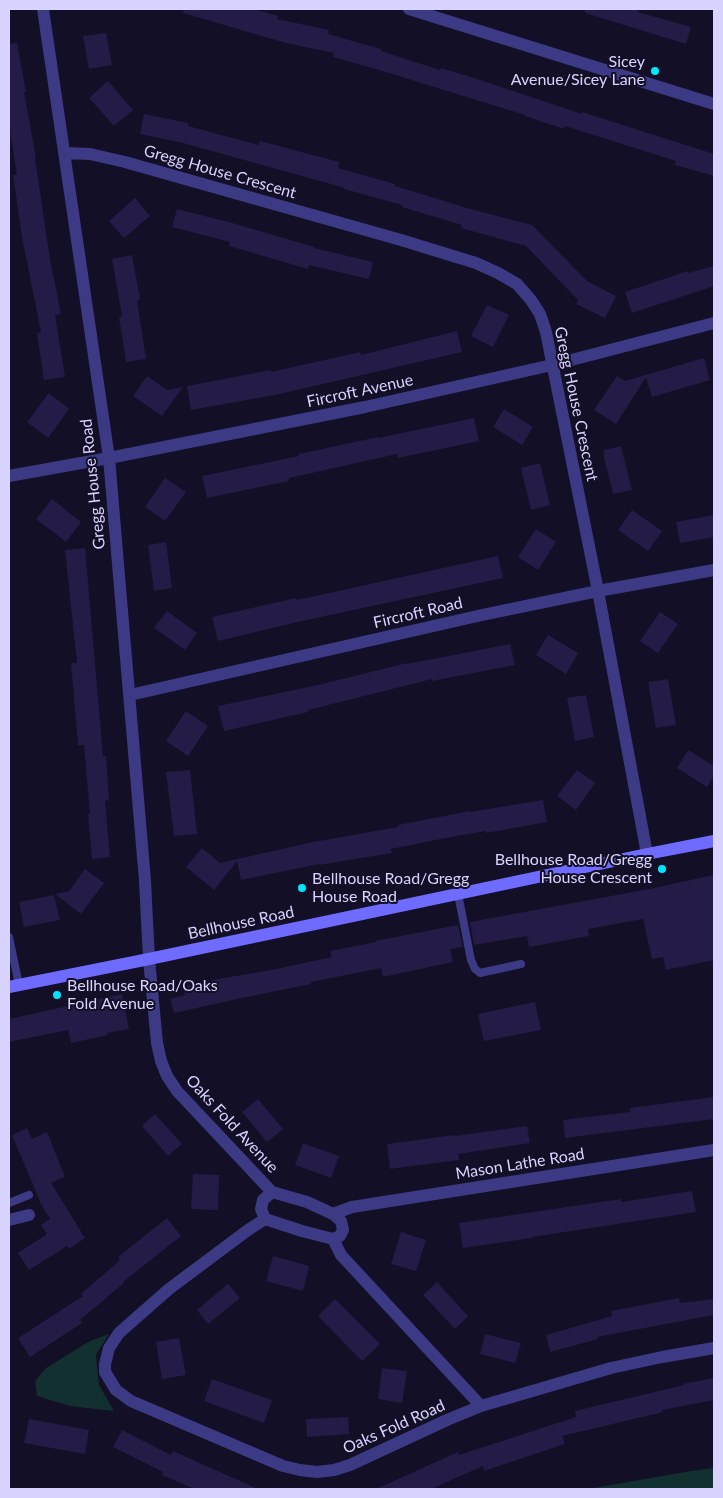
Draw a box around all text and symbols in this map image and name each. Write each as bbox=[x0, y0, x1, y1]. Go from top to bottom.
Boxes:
place label: Sicey Avenue/Sicey Lane bbox=[511, 52, 645, 90]
marker: Sicey Avenue/Sicey Lane bbox=[649, 65, 661, 77]
street label: Gregg House Crescent bbox=[142, 141, 298, 203]
street label: Gregg House Crescent bbox=[550, 325, 602, 483]
street label: Fircroft Avenue bbox=[305, 370, 415, 412]
street label: Gregg House Road bbox=[77, 418, 109, 550]
street label: Fircroft Road bbox=[372, 593, 464, 633]
place label: Bellhouse Road/Gregg House Crescent bbox=[495, 850, 652, 888]
marker: Bellhouse Road/Gregg House Crescent bbox=[656, 863, 668, 875]
place label: Bellhouse Road/Gregg House Road bbox=[312, 869, 469, 907]
marker: Bellhouse Road/Gregg House Road bbox=[296, 882, 308, 894]
street label: Bellhouse Road bbox=[186, 902, 296, 944]
place label: Bellhouse Road/Oaks Fold Avenue bbox=[67, 976, 218, 1014]
marker: Bellhouse Road/Oaks Fold Avenue bbox=[51, 989, 63, 1001]
street label: Oaks Fold Avenue bbox=[182, 1071, 282, 1177]
street label: Mason Lathe Road bbox=[454, 1144, 586, 1184]
street label: Oaks Fold Road bbox=[340, 1396, 448, 1458]

